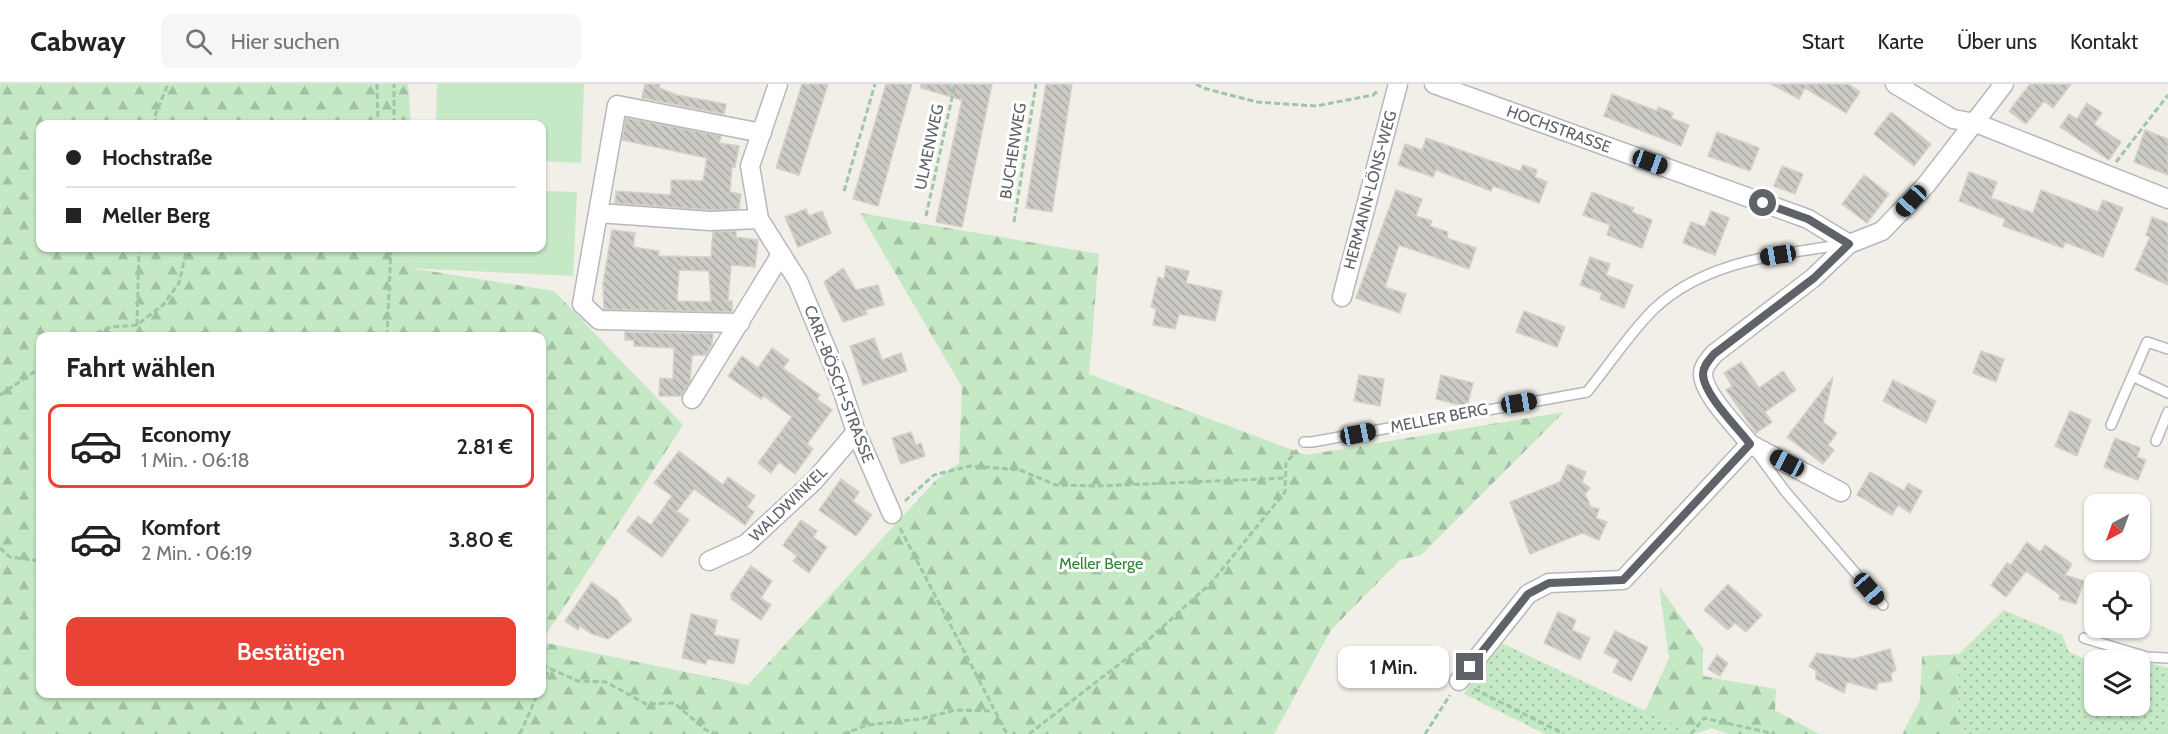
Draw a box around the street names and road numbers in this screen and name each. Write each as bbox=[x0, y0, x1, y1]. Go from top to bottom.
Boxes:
street label: HOCHSTRASSE bbox=[1504, 101, 1614, 157]
street label: ULMENWEG bbox=[911, 102, 947, 192]
street label: BUCHENWEG bbox=[996, 102, 1030, 200]
street label: HERMANN-LÖNS-WEG bbox=[1340, 108, 1400, 272]
street label: CARL-BÖSCH-STRASSE bbox=[800, 303, 878, 466]
street label: MELLER BERG bbox=[1389, 399, 1489, 437]
street label: WALDWINKEL bbox=[745, 462, 831, 546]

